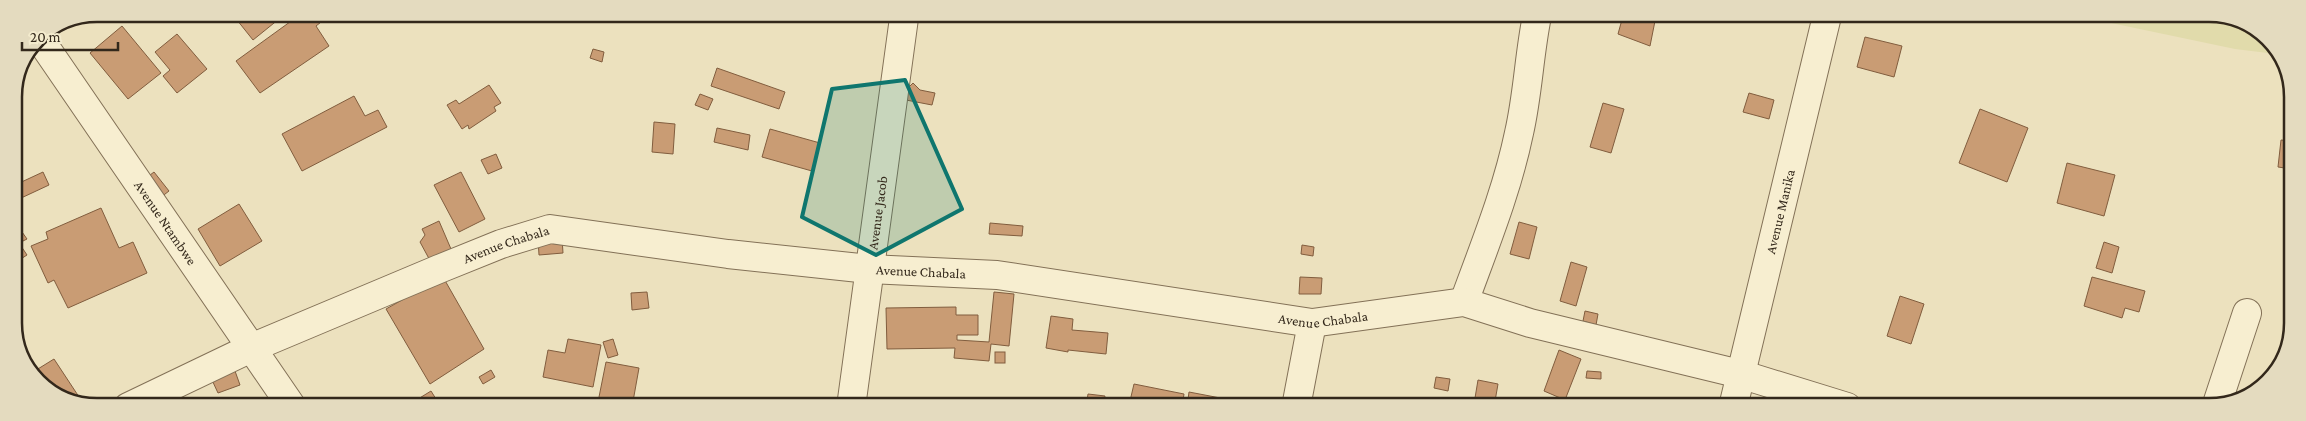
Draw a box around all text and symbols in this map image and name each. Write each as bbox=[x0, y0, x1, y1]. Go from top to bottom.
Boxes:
scale bar bbox=[22, 20, 119, 52]
text: 20 m bbox=[30, 29, 61, 45]
street label: Avenue Manika bbox=[1762, 167, 1798, 255]
street label: Avenue Jacob bbox=[865, 175, 890, 251]
street label: Avenue Ntambwe bbox=[131, 177, 200, 268]
street label: Avenue Chabala bbox=[461, 222, 551, 266]
street label: Avenue Chabala bbox=[876, 261, 967, 282]
street label: Avenue Chabala bbox=[1277, 307, 1369, 331]

